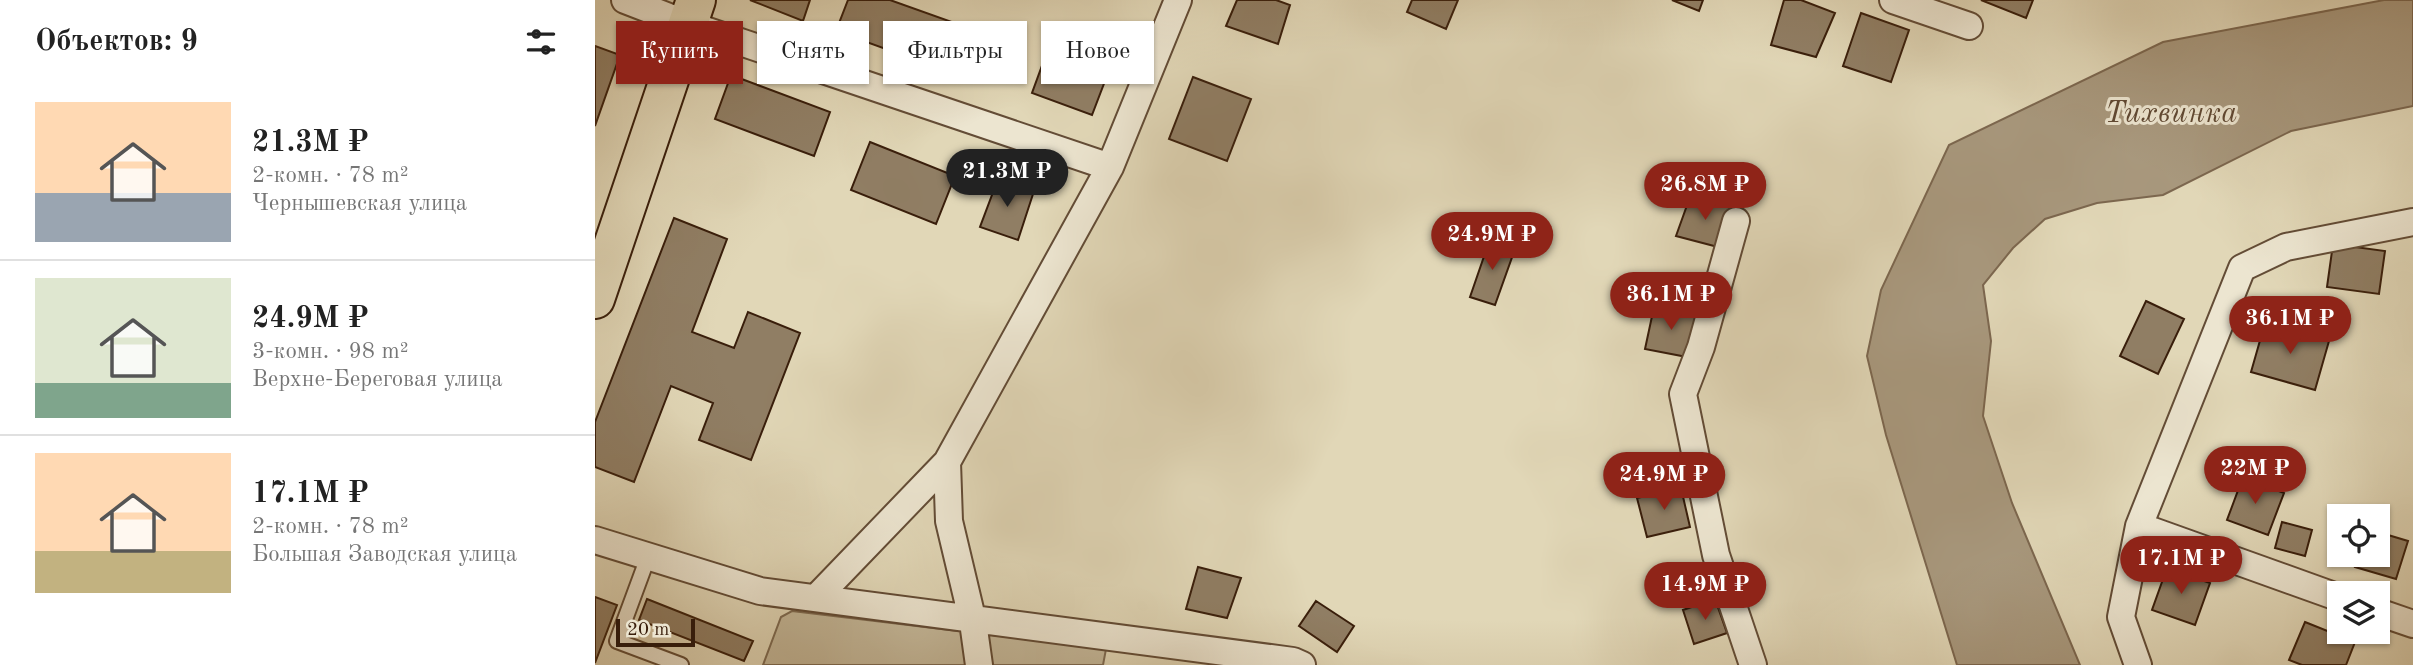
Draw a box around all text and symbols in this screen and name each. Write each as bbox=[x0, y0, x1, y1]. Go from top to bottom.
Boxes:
chip: Купить bbox=[616, 21, 743, 84]
chip: Снять bbox=[757, 21, 869, 84]
chip: Фильтры bbox=[883, 21, 1027, 84]
chip: Новое bbox=[1041, 21, 1154, 84]
icon: filters bbox=[522, 23, 560, 61]
text: Объектов: 9 bbox=[35, 27, 198, 57]
water label: Тихвинка bbox=[2105, 99, 2237, 129]
text: 21.3M ₽ bbox=[252, 128, 369, 158]
icon: home bbox=[91, 130, 175, 214]
pin: 21.3M ₽ bbox=[942, 150, 1072, 209]
text: 21.3M ₽ bbox=[962, 160, 1052, 183]
pin: 26.8M ₽ bbox=[1640, 162, 1770, 222]
text: 2-комн. · 78 m² bbox=[252, 164, 409, 187]
text: 26.8M ₽ bbox=[1660, 173, 1750, 196]
text: Чернышевская улица bbox=[252, 192, 467, 215]
pin: 24.9M ₽ bbox=[1427, 212, 1557, 272]
text: 24.9M ₽ bbox=[1447, 223, 1537, 246]
pin: 36.1M ₽ bbox=[1606, 272, 1736, 332]
text: 36.1M ₽ bbox=[1626, 283, 1716, 306]
pin: 36.1M ₽ bbox=[2225, 296, 2355, 356]
text: 24.9M ₽ bbox=[252, 304, 369, 334]
icon: home bbox=[91, 306, 175, 390]
text: 36.1M ₽ bbox=[2245, 307, 2335, 330]
text: 3-комн. · 98 m² bbox=[252, 340, 409, 363]
text: Верхне-Береговая улица bbox=[252, 368, 503, 391]
pin: 22M ₽ bbox=[2206, 447, 2304, 506]
pin: 24.9M ₽ bbox=[1599, 452, 1729, 512]
text: 22M ₽ bbox=[2220, 457, 2290, 480]
text: 24.9M ₽ bbox=[1619, 463, 1709, 486]
text: 17.1M ₽ bbox=[252, 479, 369, 509]
icon: home bbox=[91, 481, 175, 565]
map controls bbox=[2327, 504, 2390, 644]
button: locate bbox=[2327, 504, 2390, 567]
text: 2-комн. · 78 m² bbox=[252, 515, 409, 538]
pin: 17.1M ₽ bbox=[2116, 536, 2246, 596]
text: Большая Заводская улица bbox=[252, 543, 517, 566]
text: 17.1M ₽ bbox=[2136, 547, 2226, 570]
pin: 14.9M ₽ bbox=[1640, 562, 1770, 622]
text: 14.9M ₽ bbox=[1660, 573, 1750, 596]
button: layers bbox=[2327, 581, 2390, 644]
scale bar bbox=[616, 616, 695, 648]
text: 20 m bbox=[627, 621, 669, 640]

